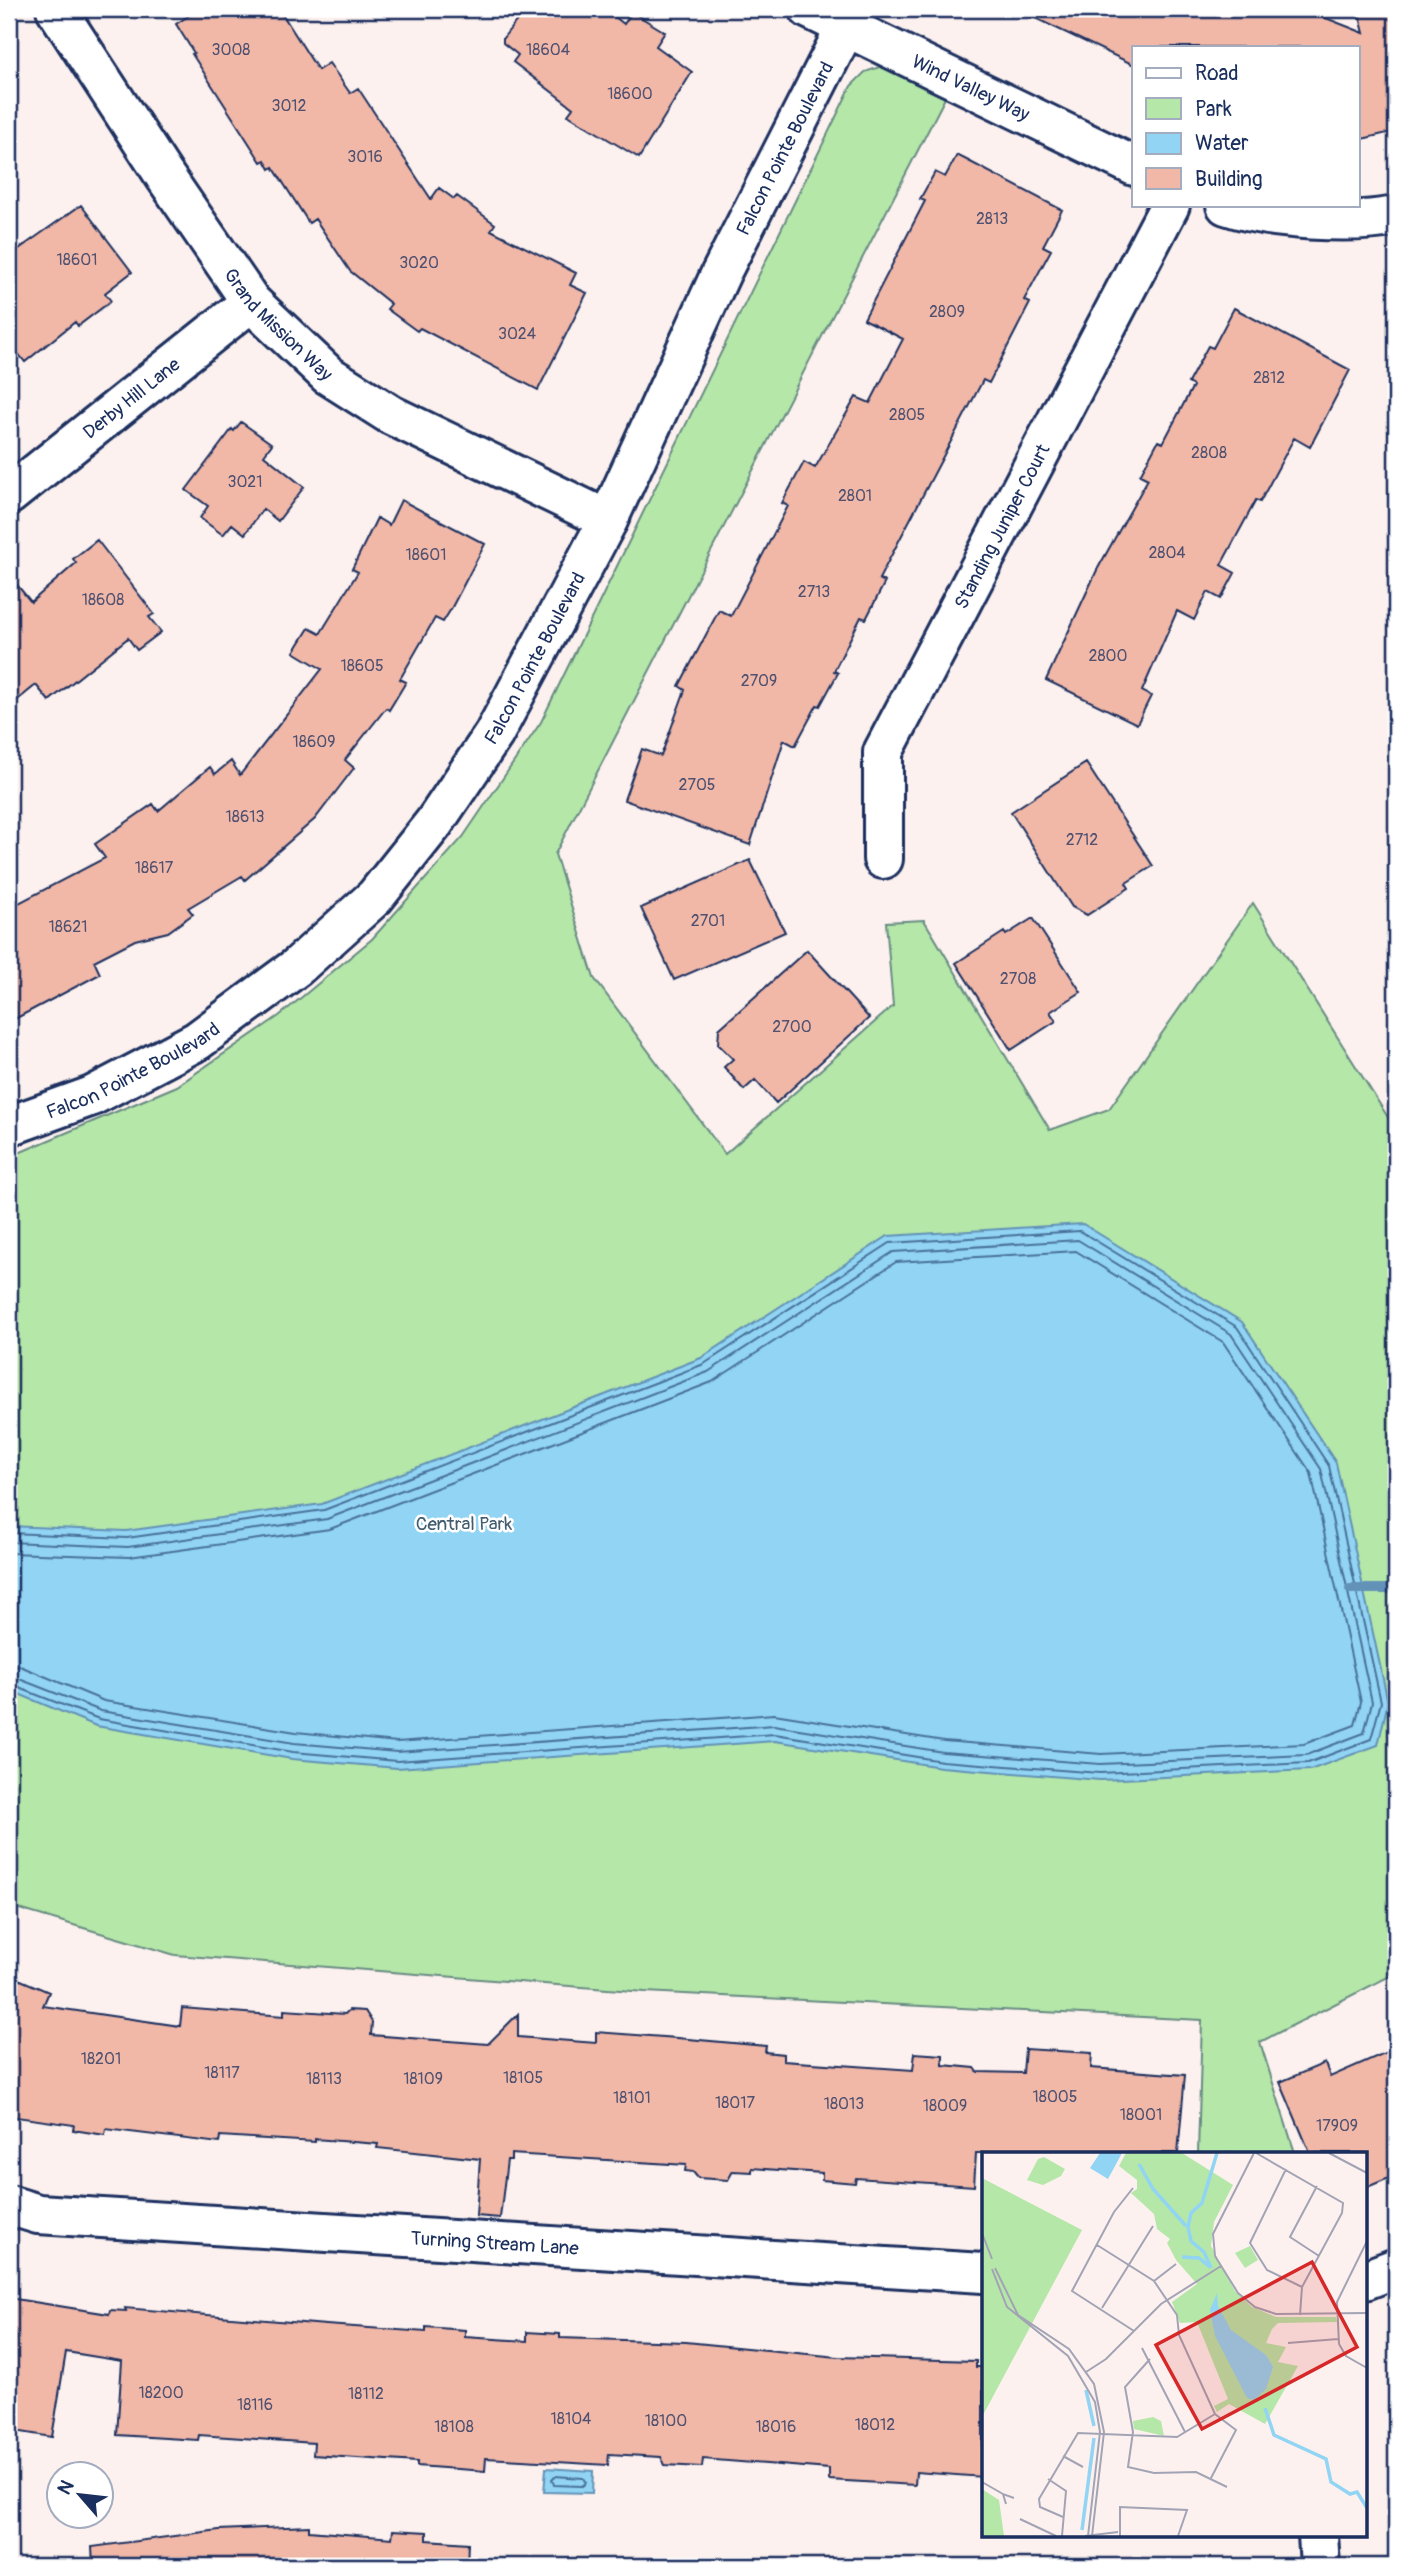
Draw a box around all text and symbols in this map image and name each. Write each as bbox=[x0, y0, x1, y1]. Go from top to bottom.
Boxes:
house number: 3008 bbox=[212, 40, 250, 60]
house number: 18604 bbox=[526, 40, 570, 60]
legend bbox=[1132, 46, 1360, 206]
street label: Wind Valley Way bbox=[908, 50, 1033, 127]
street label: Falcon Pointe Boulevard bbox=[731, 58, 839, 239]
text: Road bbox=[1195, 60, 1239, 87]
house number: 18600 bbox=[607, 84, 653, 104]
house number: 3012 bbox=[271, 96, 307, 116]
text: Park bbox=[1195, 96, 1232, 123]
text: Water bbox=[1195, 130, 1249, 157]
house number: 3016 bbox=[347, 147, 383, 167]
text: Building bbox=[1195, 166, 1262, 193]
house number: 2813 bbox=[976, 209, 1008, 229]
house number: 18601 bbox=[57, 250, 97, 270]
house number: 3020 bbox=[399, 253, 439, 273]
street label: Grand Mission Way bbox=[218, 264, 337, 386]
house number: 2809 bbox=[929, 302, 965, 322]
house number: 3024 bbox=[498, 324, 536, 344]
street label: Derby Hill Lane bbox=[78, 352, 185, 445]
house number: 2812 bbox=[1253, 368, 1285, 388]
house number: 2805 bbox=[889, 405, 925, 425]
street label: Standing Juniper Court bbox=[949, 440, 1056, 613]
house number: 2808 bbox=[1191, 443, 1227, 463]
house number: 3021 bbox=[227, 472, 263, 492]
house number: 2801 bbox=[838, 486, 872, 506]
house number: 2804 bbox=[1148, 543, 1186, 563]
house number: 18601 bbox=[406, 545, 446, 565]
street label: Falcon Pointe Boulevard bbox=[479, 568, 591, 749]
house number: 2713 bbox=[798, 582, 830, 602]
house number: 18608 bbox=[82, 590, 124, 610]
house number: 2800 bbox=[1089, 646, 1127, 666]
house number: 18605 bbox=[340, 656, 384, 676]
house number: 2709 bbox=[741, 671, 777, 691]
house number: 18609 bbox=[293, 732, 335, 752]
house number: 2705 bbox=[678, 775, 716, 795]
house number: 18613 bbox=[226, 807, 264, 827]
house number: 2712 bbox=[1066, 830, 1098, 850]
house number: 18617 bbox=[135, 858, 174, 878]
house number: 2701 bbox=[691, 911, 725, 931]
house number: 18621 bbox=[49, 917, 87, 937]
house number: 2708 bbox=[1000, 969, 1036, 989]
street label: Falcon Pointe Boulevard bbox=[43, 1017, 225, 1125]
house number: 2700 bbox=[772, 1017, 812, 1037]
park label: Central Park bbox=[416, 1512, 512, 1536]
house number: 18201 bbox=[81, 2049, 121, 2069]
house number: 18117 bbox=[204, 2063, 240, 2083]
house number: 18105 bbox=[503, 2068, 543, 2088]
house number: 18113 bbox=[306, 2069, 342, 2089]
house number: 18109 bbox=[403, 2069, 443, 2089]
house number: 18005 bbox=[1033, 2087, 1077, 2107]
house number: 18101 bbox=[613, 2088, 651, 2108]
house number: 18017 bbox=[715, 2093, 756, 2113]
house number: 18013 bbox=[824, 2094, 864, 2114]
house number: 18009 bbox=[923, 2096, 967, 2116]
house number: 18001 bbox=[1120, 2105, 1162, 2125]
house number: 17909 bbox=[1316, 2116, 1358, 2136]
inset map bbox=[982, 2152, 1366, 2536]
street label: Turning Stream Lane bbox=[410, 2226, 580, 2261]
house number: 18200 bbox=[138, 2383, 184, 2403]
house number: 18112 bbox=[348, 2384, 384, 2404]
house number: 18116 bbox=[237, 2395, 273, 2415]
house number: 18104 bbox=[551, 2409, 591, 2429]
house number: 18100 bbox=[645, 2411, 687, 2431]
house number: 18012 bbox=[855, 2415, 895, 2435]
house number: 18108 bbox=[434, 2417, 474, 2437]
house number: 18016 bbox=[756, 2417, 796, 2437]
north arrow bbox=[46, 2460, 116, 2530]
text: N bbox=[52, 2476, 80, 2499]

